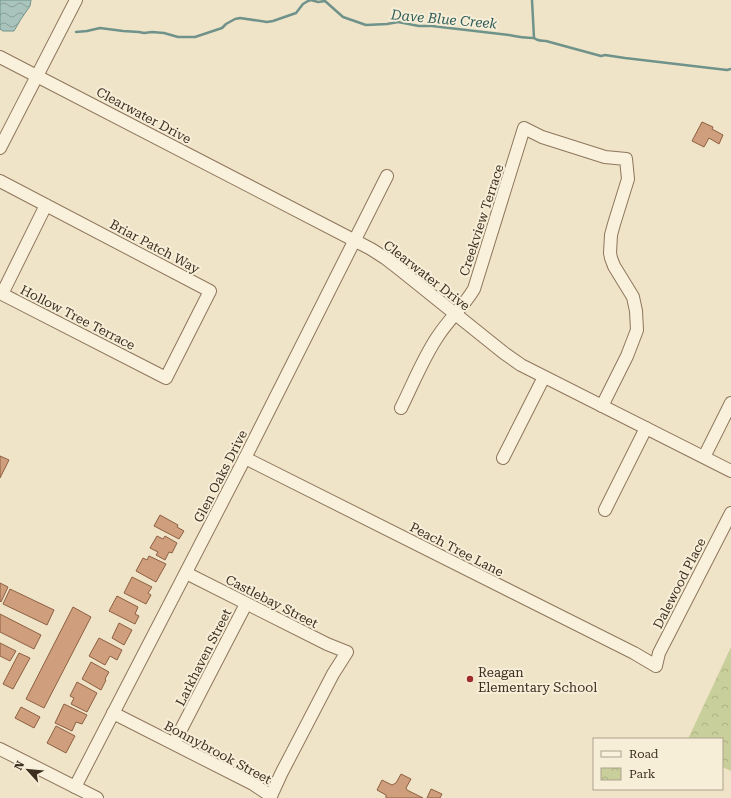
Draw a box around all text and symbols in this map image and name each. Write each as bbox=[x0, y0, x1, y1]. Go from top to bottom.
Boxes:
water label: Dave Blue Creek bbox=[389, 6, 498, 32]
street label: Clearwater Drive bbox=[94, 84, 194, 147]
street label: Creekview Terrace bbox=[456, 162, 507, 278]
street label: Briar Patch Way bbox=[107, 216, 202, 277]
street label: Clearwater Drive bbox=[381, 237, 473, 314]
street label: Hollow Tree Terrace bbox=[18, 282, 138, 353]
street label: Glen Oaks Drive bbox=[191, 427, 250, 525]
street label: Peach Tree Lane bbox=[407, 519, 506, 580]
street label: Dalewood Place bbox=[650, 535, 709, 631]
street label: Castlebay Street bbox=[223, 572, 321, 631]
street label: Larkhaven Street bbox=[172, 606, 234, 708]
place label: Reagan Elementary School bbox=[478, 665, 597, 695]
marker: Reagan Elementary School bbox=[465, 674, 475, 684]
street label: Bonnybrook Street bbox=[162, 718, 274, 787]
legend bbox=[593, 738, 723, 790]
text: Road bbox=[629, 747, 659, 761]
north arrow bbox=[8, 750, 48, 790]
text: N bbox=[12, 758, 27, 772]
text: Park bbox=[629, 767, 656, 781]

